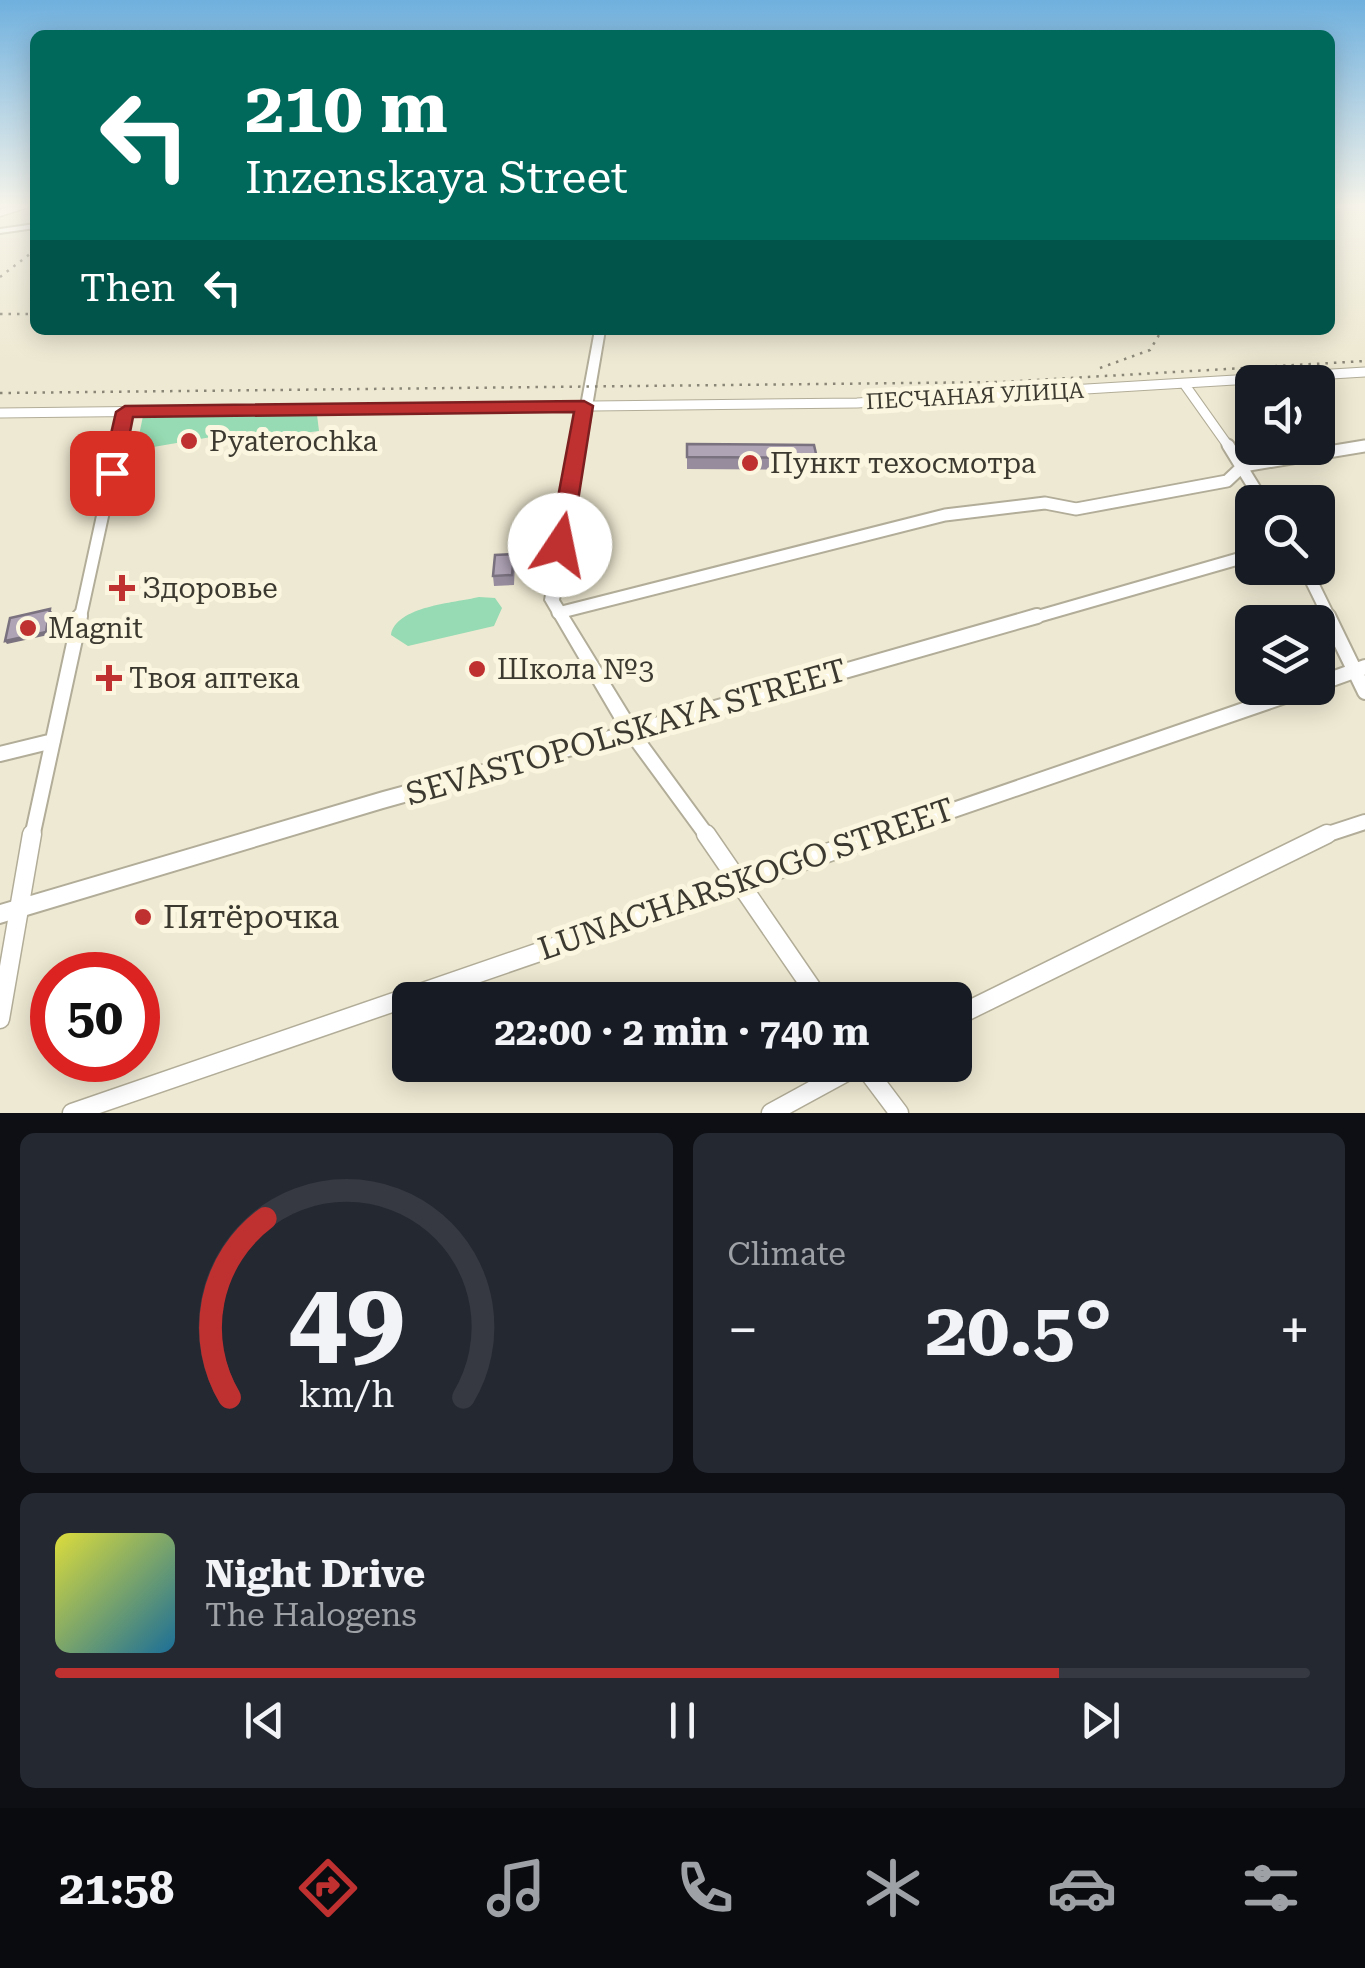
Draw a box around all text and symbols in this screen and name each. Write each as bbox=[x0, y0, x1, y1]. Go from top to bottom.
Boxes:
text: 210 m bbox=[245, 67, 448, 149]
icon: left bbox=[80, 70, 210, 200]
text: Inzenskaya Street bbox=[245, 151, 628, 204]
icon: left bbox=[195, 260, 250, 315]
text: Then bbox=[80, 266, 175, 310]
map controls bbox=[1235, 365, 1335, 705]
button: sound bbox=[1235, 365, 1335, 465]
street label: ПЕСЧАНАЯ УЛИЦА bbox=[865, 378, 1085, 414]
place label: Pyaterochka bbox=[209, 425, 378, 458]
marker: Pyaterochka bbox=[178, 430, 200, 452]
pin bbox=[70, 431, 155, 516]
icon: arrive bbox=[85, 446, 140, 501]
place label: Пункт техосмотра bbox=[770, 447, 1036, 480]
marker: Пункт техосмотра bbox=[739, 452, 761, 474]
button: search bbox=[1235, 485, 1335, 585]
position arrow bbox=[508, 493, 612, 597]
place label: Здоровье bbox=[142, 572, 278, 605]
marker: Здоровье bbox=[111, 577, 133, 599]
button: layers bbox=[1235, 605, 1335, 705]
place label: Magnit bbox=[48, 612, 143, 645]
marker: Magnit bbox=[17, 617, 39, 639]
street label: SEVASTOPOLSKAYA STREET bbox=[402, 651, 850, 813]
place label: Школа №3 bbox=[497, 653, 654, 686]
marker: Школа №3 bbox=[466, 658, 488, 680]
place label: Твоя аптека bbox=[129, 662, 300, 695]
marker: Твоя аптека bbox=[98, 667, 120, 689]
street label: LUNACHARSKOGO STREET bbox=[533, 790, 959, 968]
place label: Пятёрочка bbox=[163, 898, 339, 936]
marker: Пятёрочка bbox=[132, 906, 154, 928]
speed limit sign: 50 bbox=[30, 952, 160, 1082]
text: 22:00 · 2 min · 740 m bbox=[495, 1010, 869, 1054]
text: Climate bbox=[728, 1235, 846, 1273]
text: 49 bbox=[288, 1259, 404, 1380]
text: 20.5° bbox=[925, 1285, 1112, 1373]
text: − bbox=[728, 1298, 758, 1362]
text: + bbox=[1279, 1298, 1310, 1362]
text: km/h bbox=[298, 1374, 394, 1416]
text: Night Drive bbox=[205, 1552, 425, 1596]
text: The Halogens bbox=[205, 1596, 417, 1634]
icon: previous bbox=[237, 1693, 292, 1748]
icon: pause bbox=[655, 1693, 710, 1748]
icon: next bbox=[1073, 1693, 1128, 1748]
icon: directions bbox=[293, 1853, 363, 1923]
icon: music bbox=[481, 1853, 551, 1923]
icon: phone bbox=[670, 1853, 740, 1923]
icon: climate bbox=[858, 1853, 928, 1923]
icon: car bbox=[1047, 1853, 1117, 1923]
icon: filters bbox=[1236, 1853, 1306, 1923]
text: 21:58 bbox=[59, 1862, 174, 1915]

